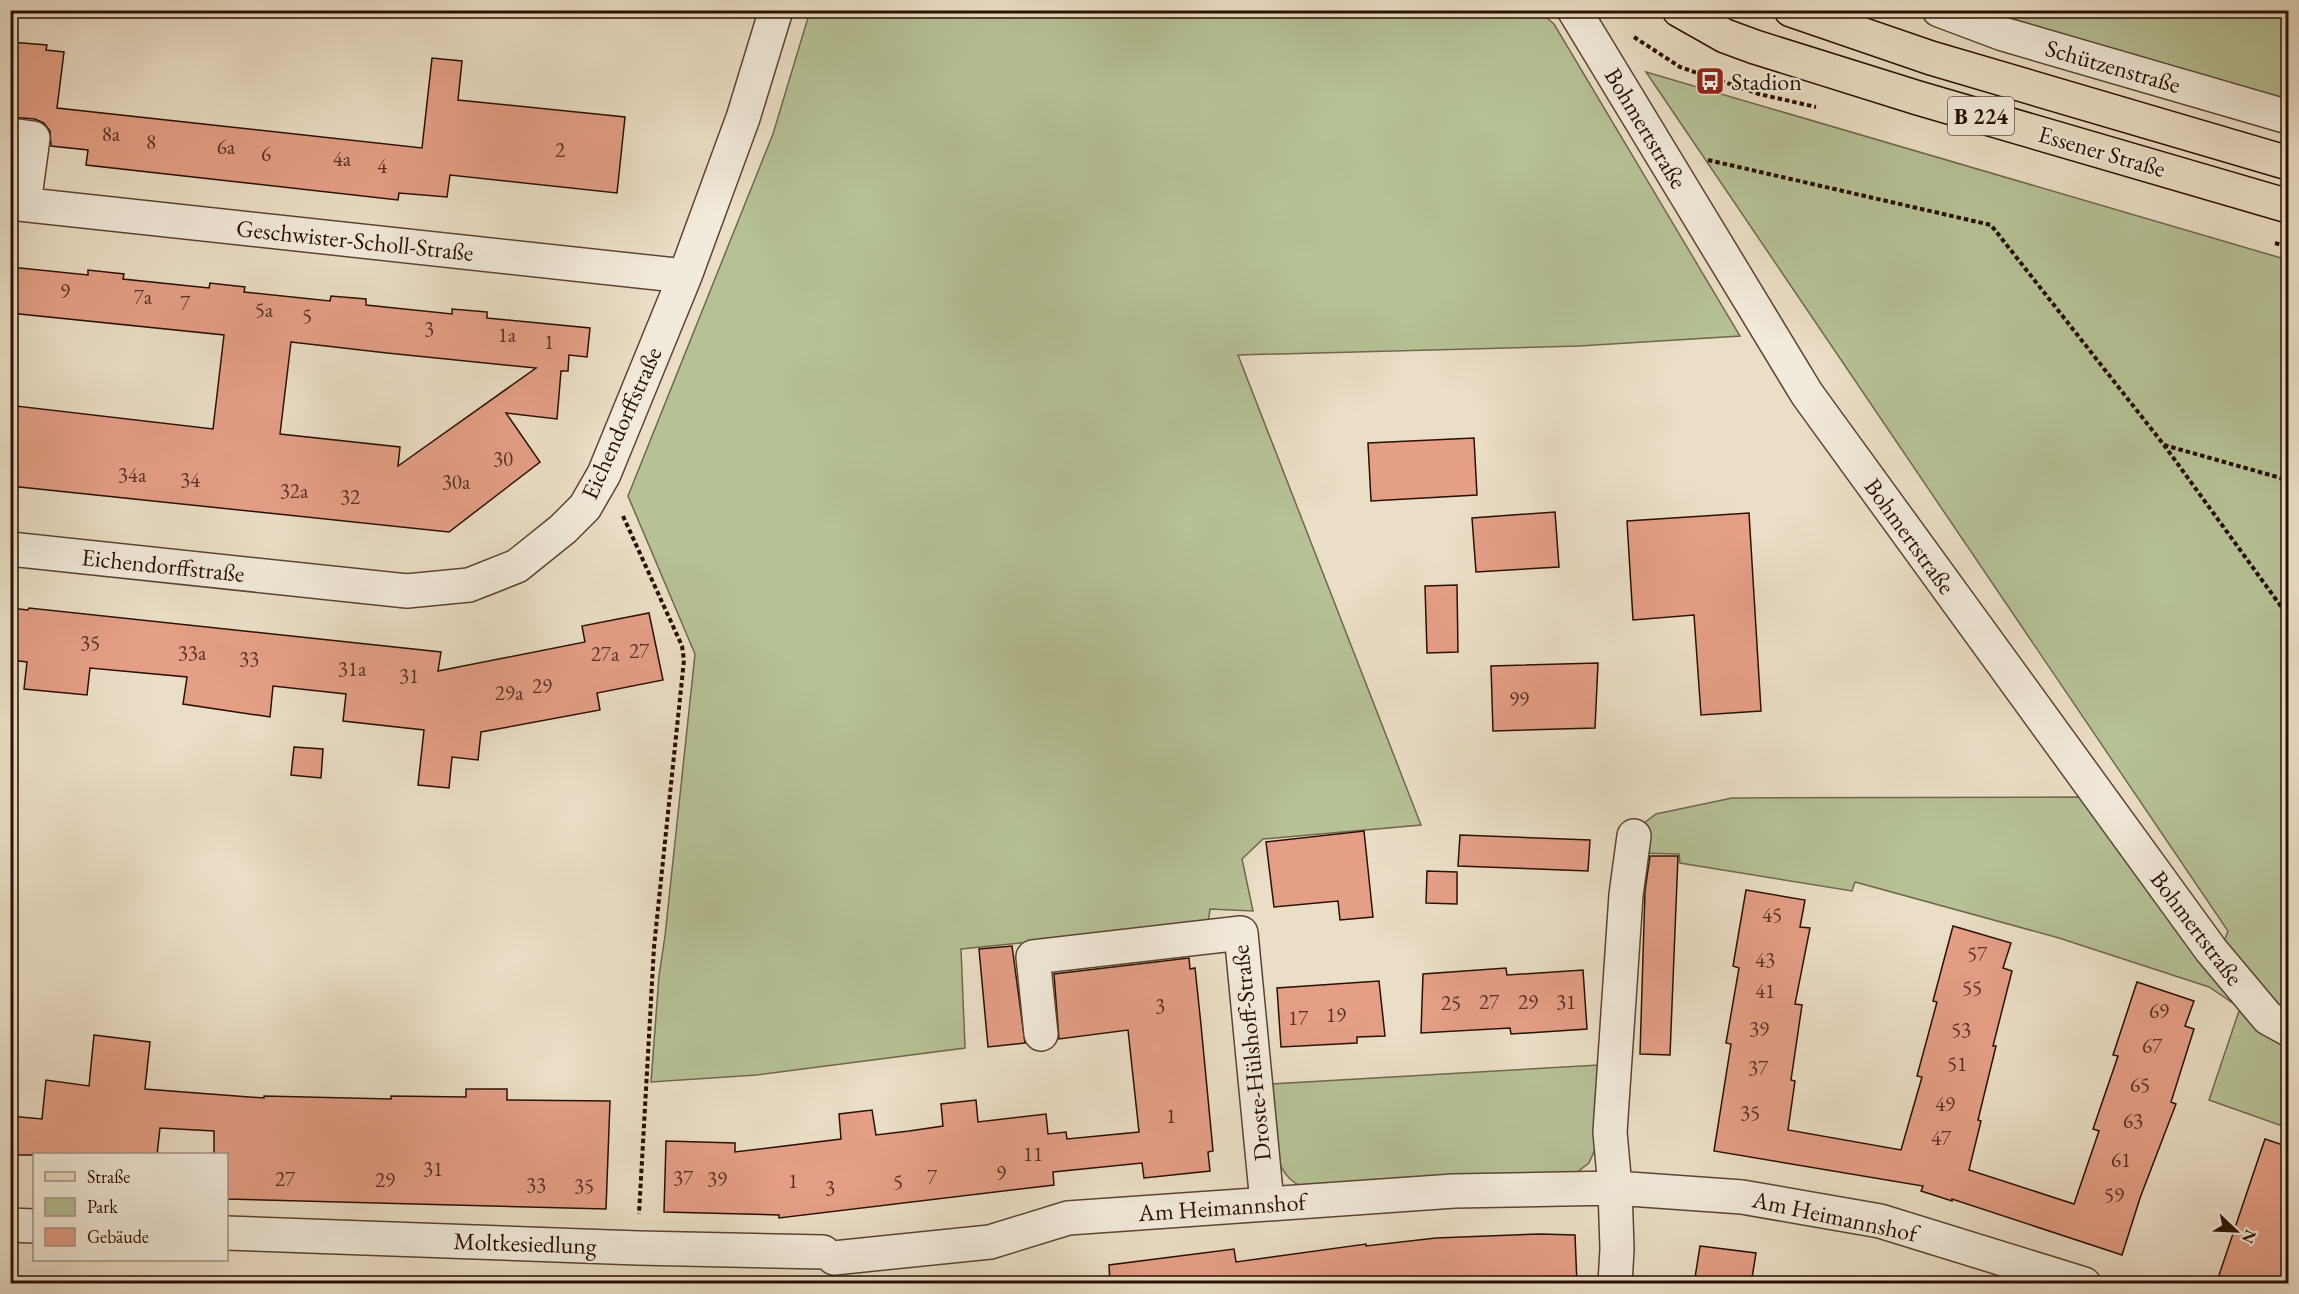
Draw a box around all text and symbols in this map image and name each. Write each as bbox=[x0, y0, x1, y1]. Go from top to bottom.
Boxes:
street label: Schützenstraße bbox=[2042, 32, 2184, 100]
street label: Bohmertstraße bbox=[1598, 62, 1694, 194]
bus stop icon: Stadion bbox=[1694, 65, 1726, 97]
place label: Stadion bbox=[1731, 66, 1802, 97]
road number: B 224 bbox=[1948, 97, 2014, 135]
street label: Essener Straße bbox=[2035, 118, 2169, 184]
house number: 8a bbox=[102, 120, 121, 147]
house number: 8 bbox=[146, 128, 156, 155]
house number: 6a bbox=[217, 133, 236, 160]
house number: 2 bbox=[555, 136, 565, 163]
house number: 6 bbox=[261, 140, 271, 167]
house number: 4a bbox=[333, 145, 352, 172]
house number: 4 bbox=[377, 152, 388, 179]
street label: Geschwister-Scholl-Straße bbox=[235, 212, 475, 268]
house number: 9 bbox=[60, 277, 70, 304]
house number: 7a bbox=[134, 283, 153, 310]
house number: 7 bbox=[180, 289, 191, 316]
house number: 5a bbox=[255, 296, 274, 323]
house number: 5 bbox=[302, 302, 312, 329]
house number: 3 bbox=[424, 315, 434, 342]
house number: 1a bbox=[498, 321, 517, 348]
house number: 1 bbox=[544, 328, 554, 355]
street label: Eichendorffstraße bbox=[574, 342, 668, 504]
house number: 30 bbox=[493, 445, 513, 472]
house number: 34a bbox=[118, 461, 147, 488]
house number: 34 bbox=[180, 466, 201, 493]
house number: 30a bbox=[442, 468, 471, 495]
street label: Bohmertstraße bbox=[1858, 472, 1962, 600]
house number: 32a bbox=[280, 477, 309, 504]
house number: 32 bbox=[340, 483, 360, 510]
street label: Eichendorffstraße bbox=[80, 541, 246, 589]
house number: 35 bbox=[80, 629, 100, 656]
house number: 27 bbox=[629, 637, 650, 664]
house number: 33a bbox=[178, 639, 207, 666]
house number: 27a bbox=[591, 640, 620, 667]
house number: 33 bbox=[239, 645, 259, 672]
house number: 31a bbox=[338, 655, 367, 682]
house number: 31 bbox=[399, 662, 419, 689]
house number: 29 bbox=[532, 672, 552, 699]
house number: 29a bbox=[495, 679, 524, 706]
house number: 99 bbox=[1509, 685, 1529, 712]
street label: Bohmertstraße bbox=[2144, 864, 2250, 992]
house number: 45 bbox=[1762, 901, 1782, 928]
house number: 57 bbox=[1967, 940, 1988, 967]
street label: Droste-Hülshoff-Straße bbox=[1224, 943, 1278, 1163]
house number: 43 bbox=[1755, 946, 1775, 973]
house number: 55 bbox=[1962, 974, 1982, 1001]
house number: 41 bbox=[1755, 977, 1775, 1004]
house number: 27 bbox=[1479, 988, 1500, 1015]
house number: 29 bbox=[1518, 988, 1538, 1015]
house number: 31 bbox=[1556, 988, 1576, 1015]
house number: 25 bbox=[1441, 989, 1461, 1016]
house number: 3 bbox=[1155, 992, 1165, 1019]
house number: 69 bbox=[2149, 997, 2169, 1024]
house number: 19 bbox=[1326, 1001, 1346, 1028]
house number: 17 bbox=[1288, 1004, 1309, 1031]
house number: 39 bbox=[1749, 1015, 1769, 1042]
house number: 53 bbox=[1951, 1016, 1971, 1043]
house number: 67 bbox=[2142, 1032, 2163, 1059]
house number: 51 bbox=[1947, 1050, 1967, 1077]
house number: 37 bbox=[1748, 1054, 1769, 1081]
house number: 65 bbox=[2130, 1071, 2150, 1098]
house number: 49 bbox=[1935, 1090, 1955, 1117]
house number: 35 bbox=[1740, 1099, 1760, 1126]
house number: 1 bbox=[1166, 1102, 1176, 1129]
house number: 63 bbox=[2123, 1107, 2143, 1134]
house number: 47 bbox=[1931, 1124, 1952, 1151]
house number: 11 bbox=[1023, 1140, 1043, 1167]
house number: 61 bbox=[2111, 1146, 2131, 1173]
legend bbox=[33, 1153, 228, 1261]
house number: 31 bbox=[423, 1155, 443, 1182]
house number: 9 bbox=[996, 1159, 1006, 1186]
house number: 7 bbox=[927, 1163, 938, 1190]
house number: 37 bbox=[673, 1164, 694, 1191]
text: Straße bbox=[87, 1165, 130, 1188]
house number: 27 bbox=[275, 1165, 296, 1192]
house number: 39 bbox=[707, 1165, 727, 1192]
house number: 29 bbox=[375, 1166, 395, 1193]
house number: 1 bbox=[788, 1167, 798, 1194]
house number: 5 bbox=[893, 1168, 903, 1195]
house number: 33 bbox=[526, 1171, 546, 1198]
house number: 35 bbox=[574, 1172, 594, 1199]
house number: 3 bbox=[825, 1174, 835, 1201]
house number: 59 bbox=[2104, 1181, 2124, 1208]
street label: Am Heimannshof bbox=[1749, 1183, 1924, 1249]
street label: Am Heimannshof bbox=[1136, 1185, 1310, 1228]
text: Park bbox=[87, 1195, 118, 1218]
north arrow bbox=[2206, 1201, 2266, 1261]
text: Gebäude bbox=[87, 1225, 149, 1248]
street label: Moltkesiedlung bbox=[453, 1225, 598, 1261]
text: N bbox=[2237, 1227, 2262, 1247]

